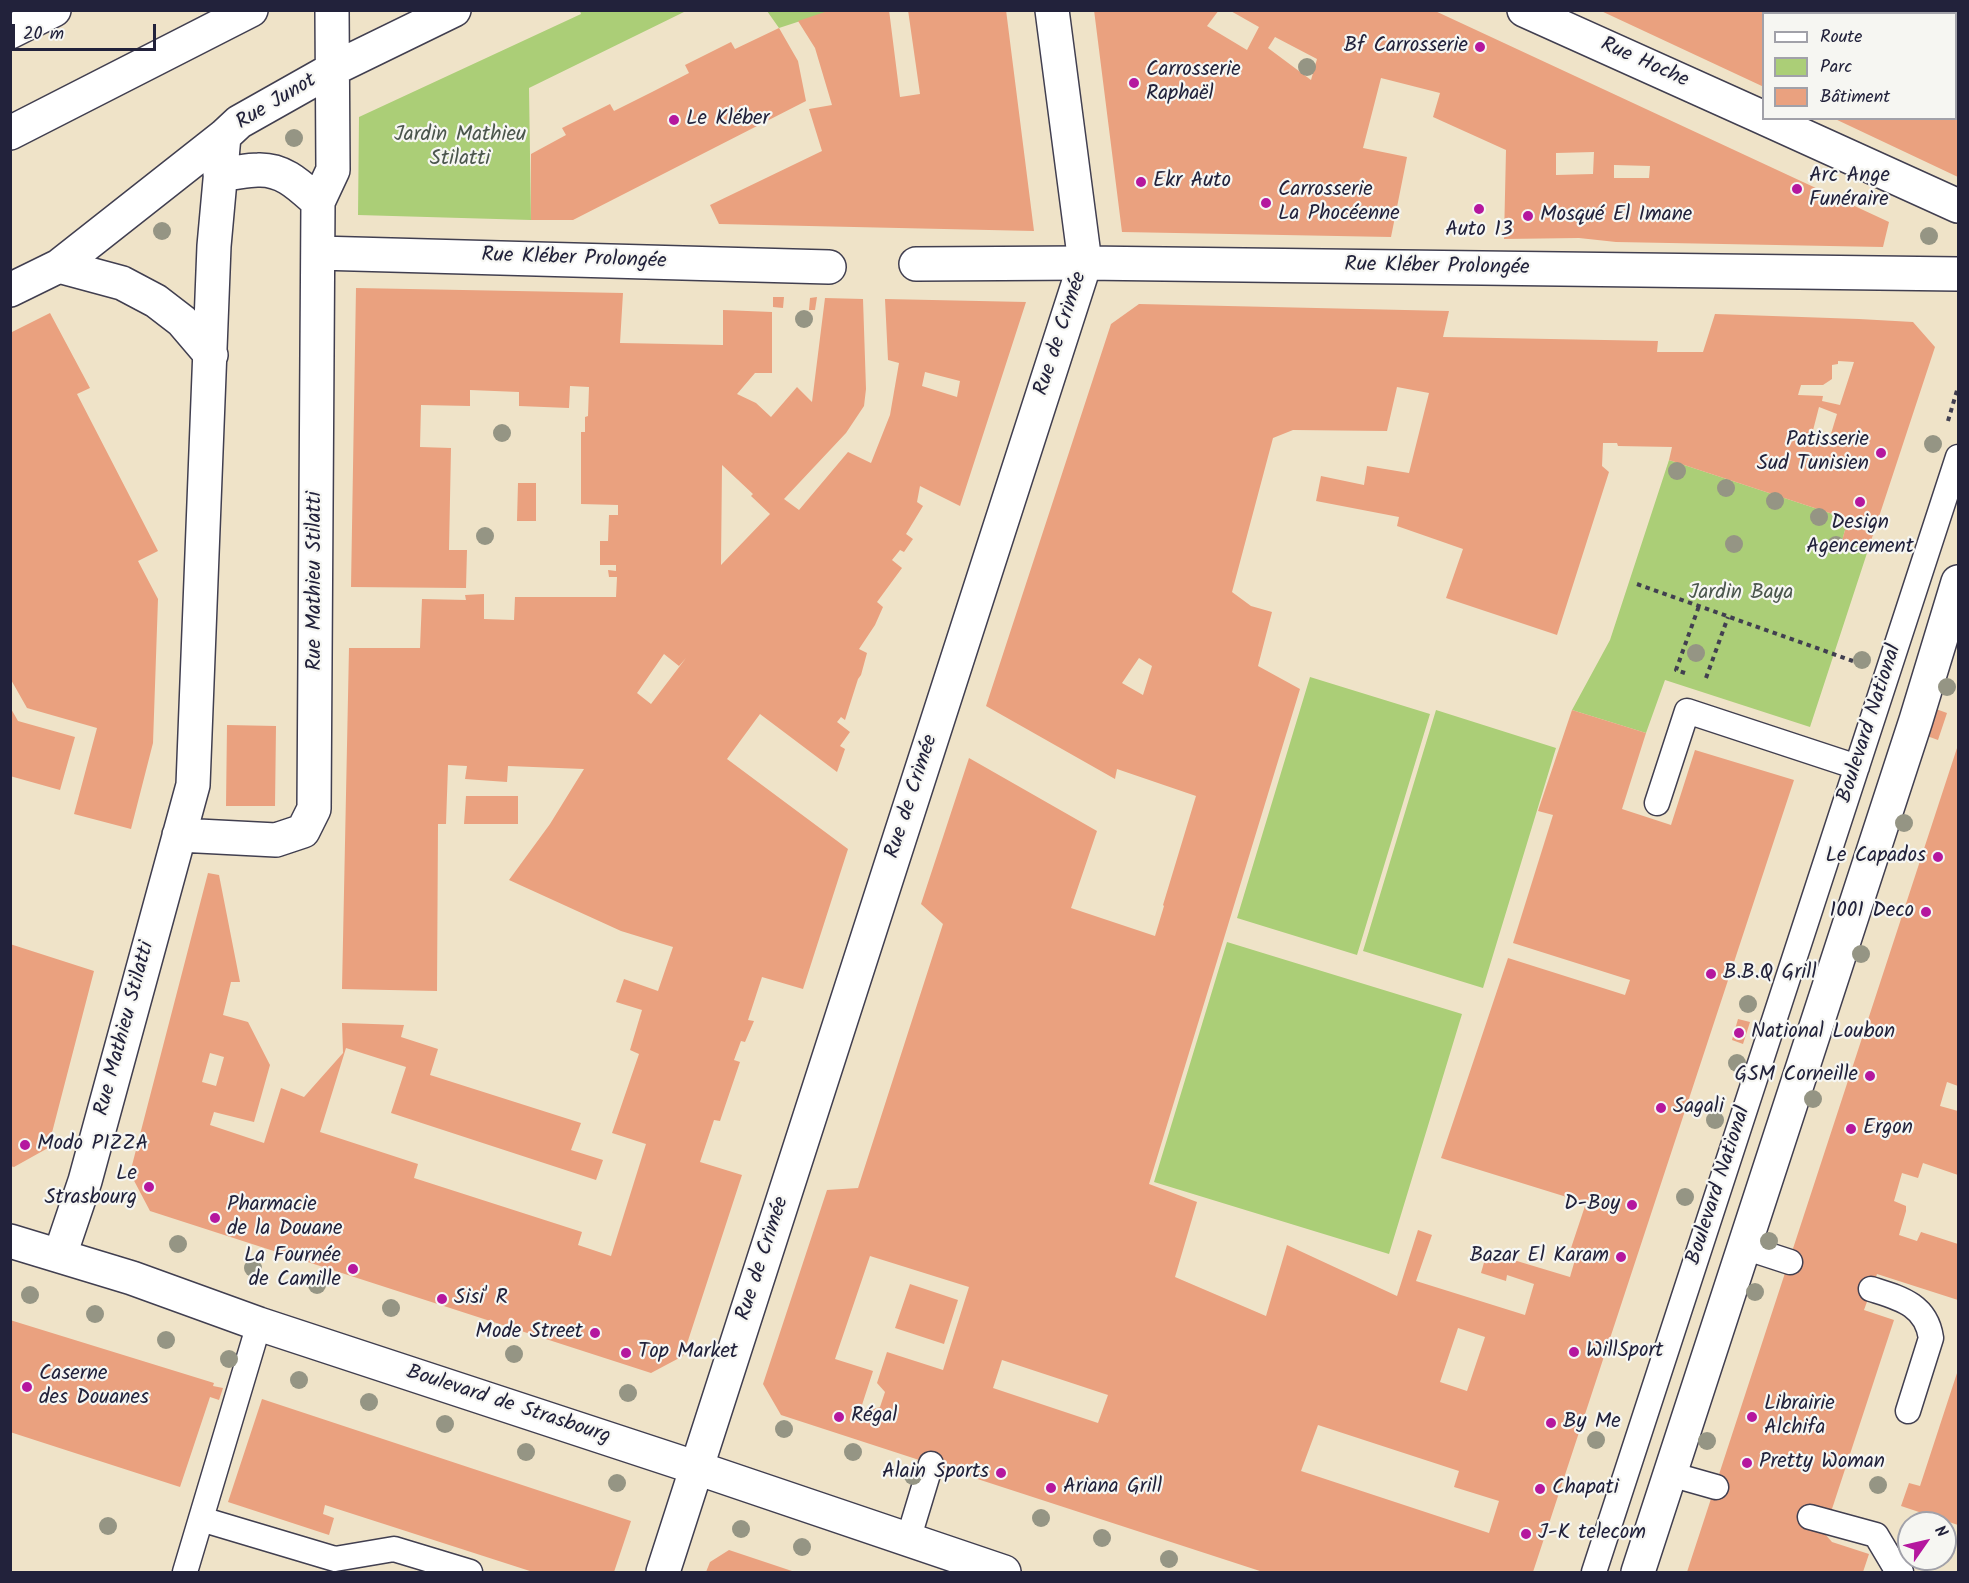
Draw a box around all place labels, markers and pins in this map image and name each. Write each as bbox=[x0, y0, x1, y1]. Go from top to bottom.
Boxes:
place label: Bf Carrosserie bbox=[1344, 34, 1468, 60]
marker: Bf Carrosserie bbox=[1473, 40, 1487, 54]
place label: Carrosserie Raphaël bbox=[1146, 58, 1241, 108]
marker: Carrosserie Raphaël bbox=[1127, 76, 1141, 90]
place label: Le Kléber bbox=[686, 107, 770, 133]
marker: Le Kléber bbox=[667, 113, 681, 127]
place label: Arc Ange Funéraire bbox=[1809, 164, 1890, 214]
place label: Ekr Auto bbox=[1153, 169, 1231, 195]
marker: Ekr Auto bbox=[1134, 175, 1148, 189]
place label: Carrosserie La Phocéenne bbox=[1278, 178, 1400, 228]
marker: Arc Ange Funéraire bbox=[1790, 182, 1804, 196]
marker: Carrosserie La Phocéenne bbox=[1259, 196, 1273, 210]
marker: Auto 13 bbox=[1472, 202, 1486, 216]
place label: Mosqué El Imane bbox=[1540, 203, 1692, 229]
marker: Mosqué El Imane bbox=[1521, 209, 1535, 223]
place label: Auto 13 bbox=[1445, 218, 1513, 244]
place label: Patisserie Sud Tunisien bbox=[1757, 428, 1869, 478]
marker: Patisserie Sud Tunisien bbox=[1874, 446, 1888, 460]
marker: Design Agencement bbox=[1853, 495, 1867, 509]
place label: Design Agencement bbox=[1806, 511, 1914, 561]
place label: Le Capados bbox=[1825, 844, 1926, 870]
marker: Le Capados bbox=[1931, 850, 1945, 864]
place label: 1001 Deco bbox=[1830, 899, 1914, 925]
marker: 1001 Deco bbox=[1919, 905, 1933, 919]
place label: B.B.Q Grill bbox=[1723, 961, 1817, 987]
marker: B.B.Q Grill bbox=[1704, 967, 1718, 981]
place label: National Loubon bbox=[1751, 1020, 1895, 1046]
marker: National Loubon bbox=[1732, 1026, 1746, 1040]
place label: GSM Corneille bbox=[1735, 1063, 1858, 1089]
marker: GSM Corneille bbox=[1863, 1069, 1877, 1083]
place label: Sagali bbox=[1673, 1095, 1724, 1121]
marker: Sagali bbox=[1654, 1101, 1668, 1115]
place label: Ergon bbox=[1863, 1116, 1913, 1142]
marker: Ergon bbox=[1844, 1122, 1858, 1136]
place label: Modo PIZZA bbox=[37, 1132, 148, 1158]
marker: Modo PIZZA bbox=[18, 1138, 32, 1152]
place label: Le Strasbourg bbox=[44, 1162, 137, 1212]
marker: Le Strasbourg bbox=[142, 1180, 156, 1194]
place label: D-Boy bbox=[1564, 1192, 1620, 1218]
place label: Pharmacie de la Douane bbox=[227, 1193, 342, 1243]
marker: D-Boy bbox=[1625, 1198, 1639, 1212]
marker: Pharmacie de la Douane bbox=[208, 1211, 222, 1225]
place label: La Fournée de Camille bbox=[244, 1244, 341, 1294]
place label: Bazar El Karam bbox=[1470, 1244, 1609, 1270]
marker: Bazar El Karam bbox=[1614, 1250, 1628, 1264]
marker: La Fournée de Camille bbox=[346, 1262, 360, 1276]
place label: Sisi' R bbox=[454, 1286, 508, 1312]
marker: Sisi' R bbox=[435, 1292, 449, 1306]
place label: Mode Street bbox=[475, 1320, 583, 1346]
marker: Mode Street bbox=[588, 1326, 602, 1340]
place label: WillSport bbox=[1586, 1339, 1663, 1365]
place label: Top Market bbox=[638, 1340, 738, 1366]
marker: WillSport bbox=[1567, 1345, 1581, 1359]
marker: Top Market bbox=[619, 1346, 633, 1360]
place label: Caserne des Douanes bbox=[39, 1362, 149, 1412]
marker: Caserne des Douanes bbox=[20, 1380, 34, 1394]
place label: Librairie Alchifa bbox=[1764, 1392, 1835, 1442]
place label: Régal bbox=[851, 1404, 897, 1430]
marker: Régal bbox=[832, 1410, 846, 1424]
place label: By Me bbox=[1563, 1410, 1621, 1436]
marker: Librairie Alchifa bbox=[1745, 1410, 1759, 1424]
marker: By Me bbox=[1544, 1416, 1558, 1430]
place label: Pretty Woman bbox=[1759, 1450, 1885, 1476]
marker: Pretty Woman bbox=[1740, 1456, 1754, 1470]
place label: Alain Sports bbox=[882, 1460, 989, 1486]
marker: Alain Sports bbox=[994, 1466, 1008, 1480]
place label: Ariana Grill bbox=[1063, 1475, 1162, 1501]
place label: Chapati bbox=[1552, 1476, 1619, 1502]
marker: Ariana Grill bbox=[1044, 1481, 1058, 1495]
marker: Chapati bbox=[1533, 1482, 1547, 1496]
place label: J-K telecom bbox=[1538, 1521, 1646, 1547]
marker: J-K telecom bbox=[1519, 1527, 1533, 1541]

